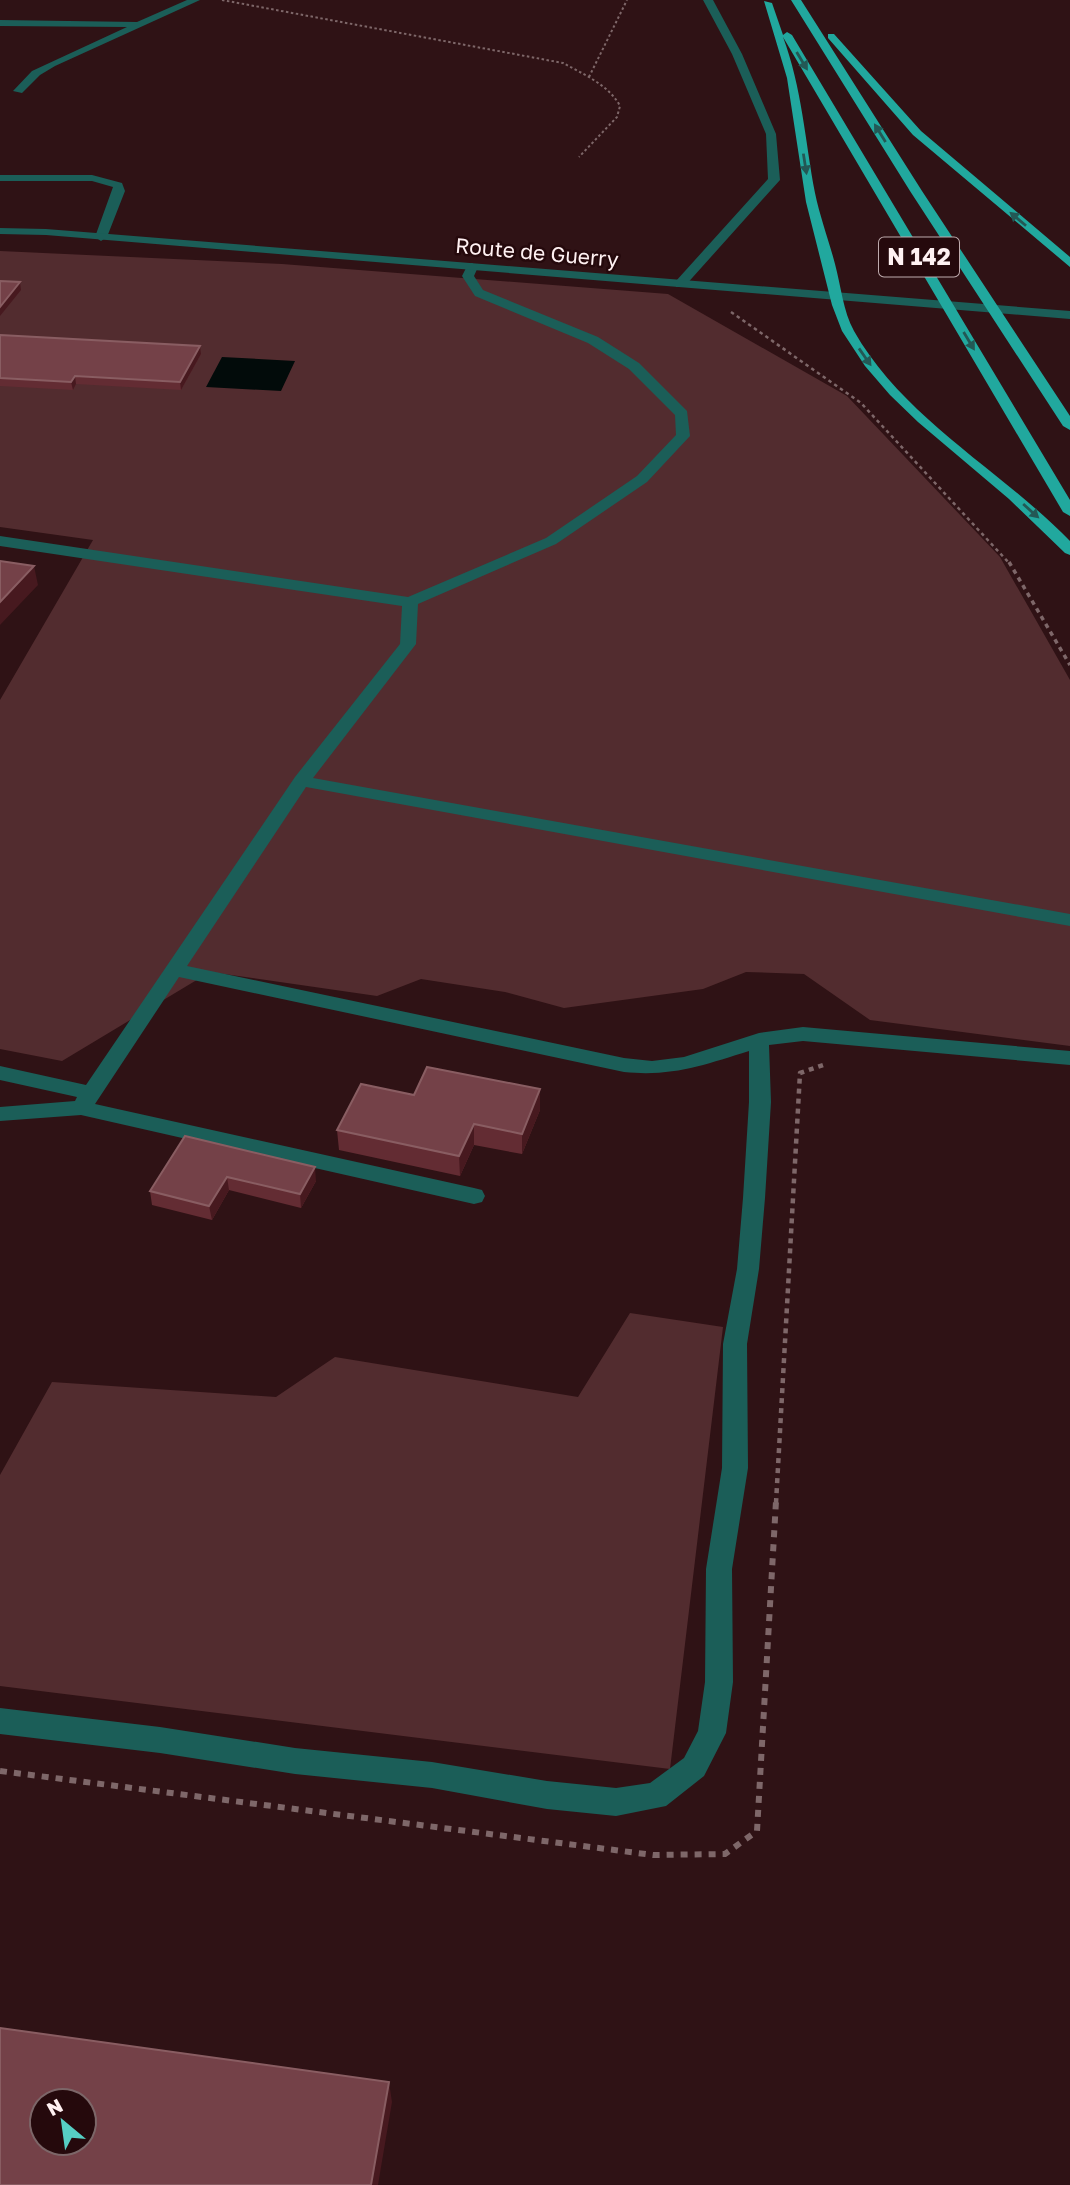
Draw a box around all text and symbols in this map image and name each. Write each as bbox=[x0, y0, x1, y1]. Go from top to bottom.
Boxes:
one-way arrow bbox=[796, 52, 809, 71]
one-way arrow bbox=[873, 124, 886, 143]
one-way arrow bbox=[800, 153, 811, 175]
one-way arrow bbox=[1009, 211, 1027, 227]
street label: Route de Guerry bbox=[454, 232, 620, 272]
road number: N 142 bbox=[879, 238, 959, 276]
one-way arrow bbox=[962, 331, 975, 350]
one-way arrow bbox=[858, 348, 872, 366]
one-way arrow bbox=[1022, 503, 1040, 519]
north arrow bbox=[28, 2087, 98, 2157]
text: N bbox=[43, 2093, 66, 2120]

